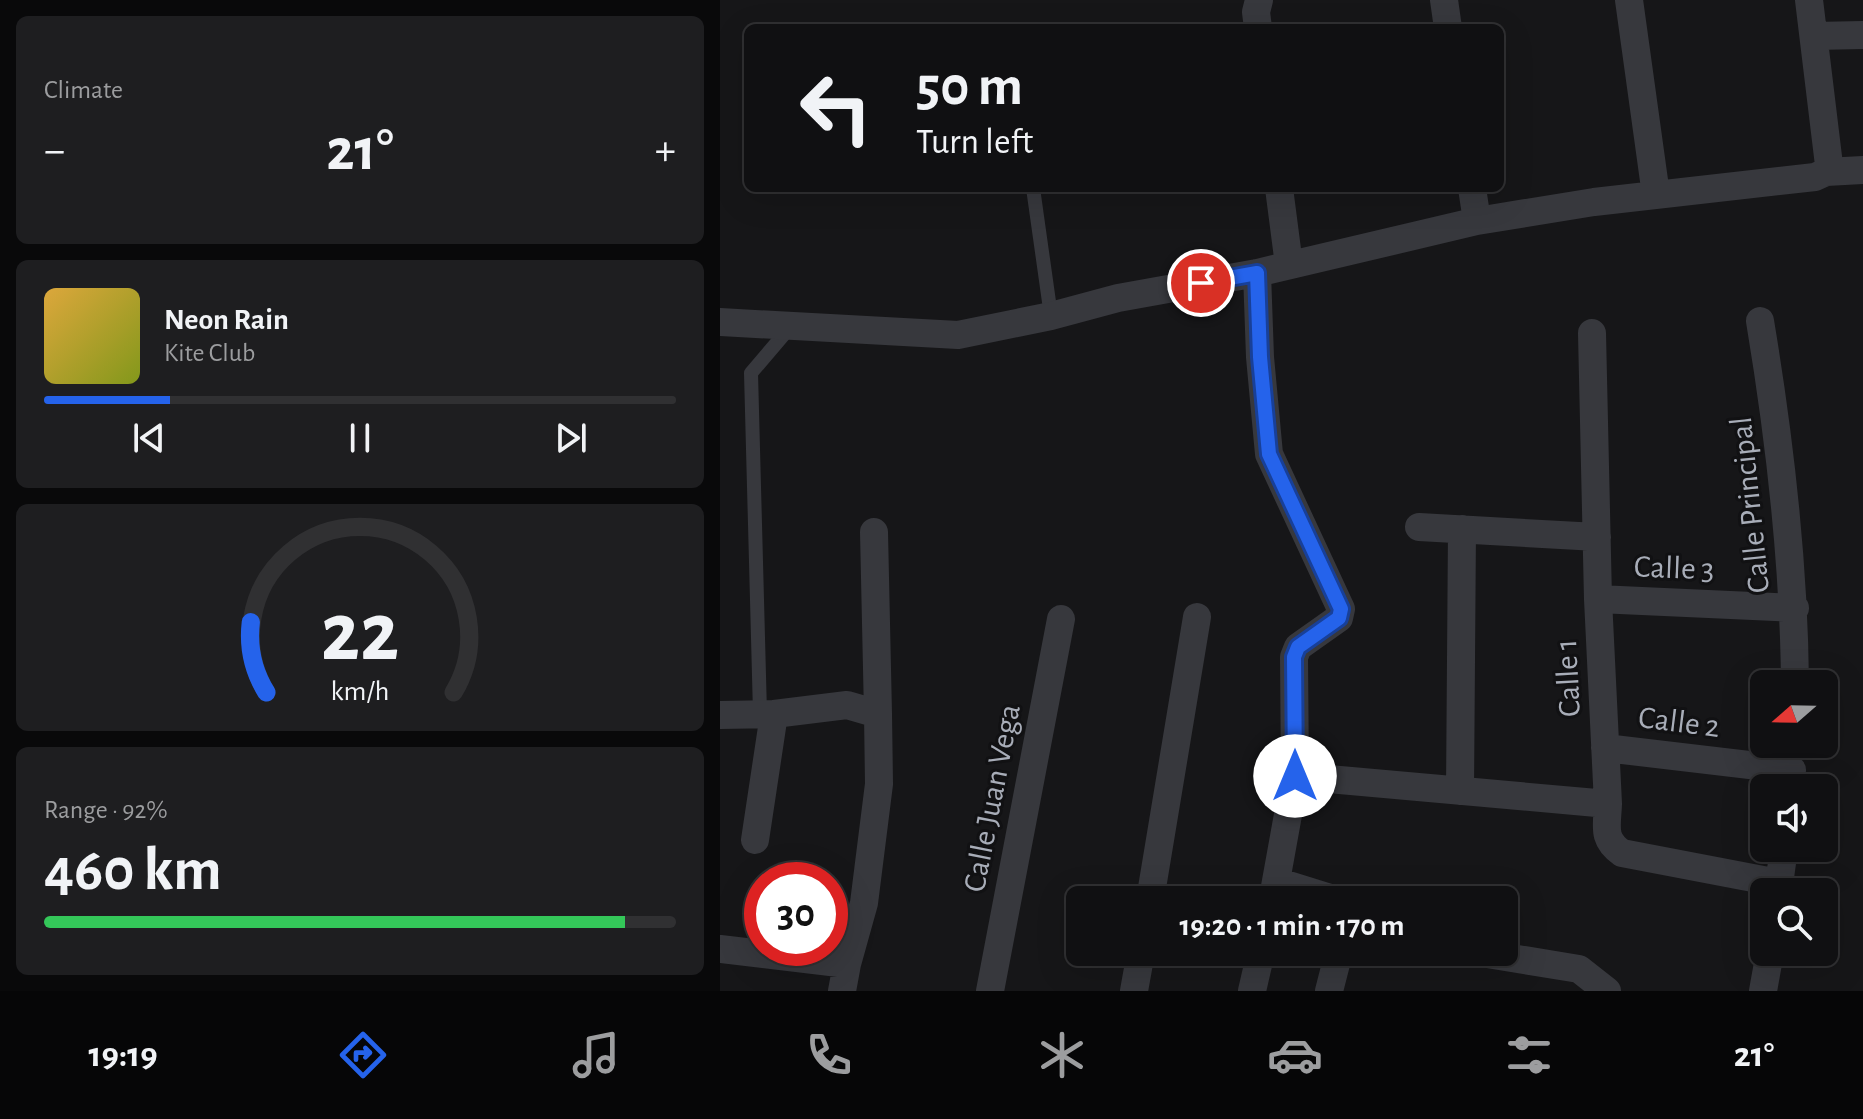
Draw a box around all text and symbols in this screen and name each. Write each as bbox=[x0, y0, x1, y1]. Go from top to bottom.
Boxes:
icon: left bbox=[784, 56, 888, 160]
text: 50 m bbox=[916, 59, 1023, 115]
text: Climate bbox=[44, 77, 123, 103]
text: 21° bbox=[326, 121, 394, 181]
text: Turn left bbox=[916, 124, 1033, 160]
text: − bbox=[44, 129, 65, 173]
text: + bbox=[655, 129, 676, 173]
pin bbox=[1167, 249, 1235, 317]
icon: arrive bbox=[1179, 261, 1223, 305]
text: Neon Rain bbox=[164, 305, 289, 335]
text: Kite Club bbox=[164, 340, 255, 366]
street label: Calle Principal bbox=[1725, 415, 1775, 595]
icon: previous bbox=[127, 416, 171, 460]
icon: pause bbox=[338, 416, 382, 460]
icon: next bbox=[549, 416, 593, 460]
street label: Calle 3 bbox=[1633, 551, 1715, 585]
text: 22 bbox=[321, 592, 399, 676]
street label: Calle 1 bbox=[1550, 638, 1586, 718]
north arrow bbox=[1750, 670, 1838, 758]
map controls bbox=[1750, 670, 1838, 966]
text: km/h bbox=[331, 678, 389, 707]
street label: Calle Juan Vega bbox=[958, 701, 1026, 895]
street label: Calle 2 bbox=[1636, 701, 1722, 743]
position arrow bbox=[1253, 734, 1337, 818]
button: sound bbox=[1750, 774, 1838, 862]
text: Range · 92% bbox=[44, 797, 168, 823]
text: 460 km bbox=[44, 841, 222, 901]
speed limit sign: 30 bbox=[744, 862, 848, 966]
button: search bbox=[1750, 878, 1838, 966]
text: 19:20 · 1 min · 170 m bbox=[1179, 911, 1405, 941]
icon: directions bbox=[335, 1027, 391, 1083]
icon: music bbox=[568, 1027, 624, 1083]
icon: phone bbox=[801, 1027, 857, 1083]
icon: climate bbox=[1034, 1027, 1090, 1083]
icon: car bbox=[1267, 1027, 1323, 1083]
icon: filters bbox=[1501, 1027, 1557, 1083]
text: 19:19 bbox=[89, 1037, 158, 1073]
text: 21° bbox=[1734, 1037, 1774, 1073]

